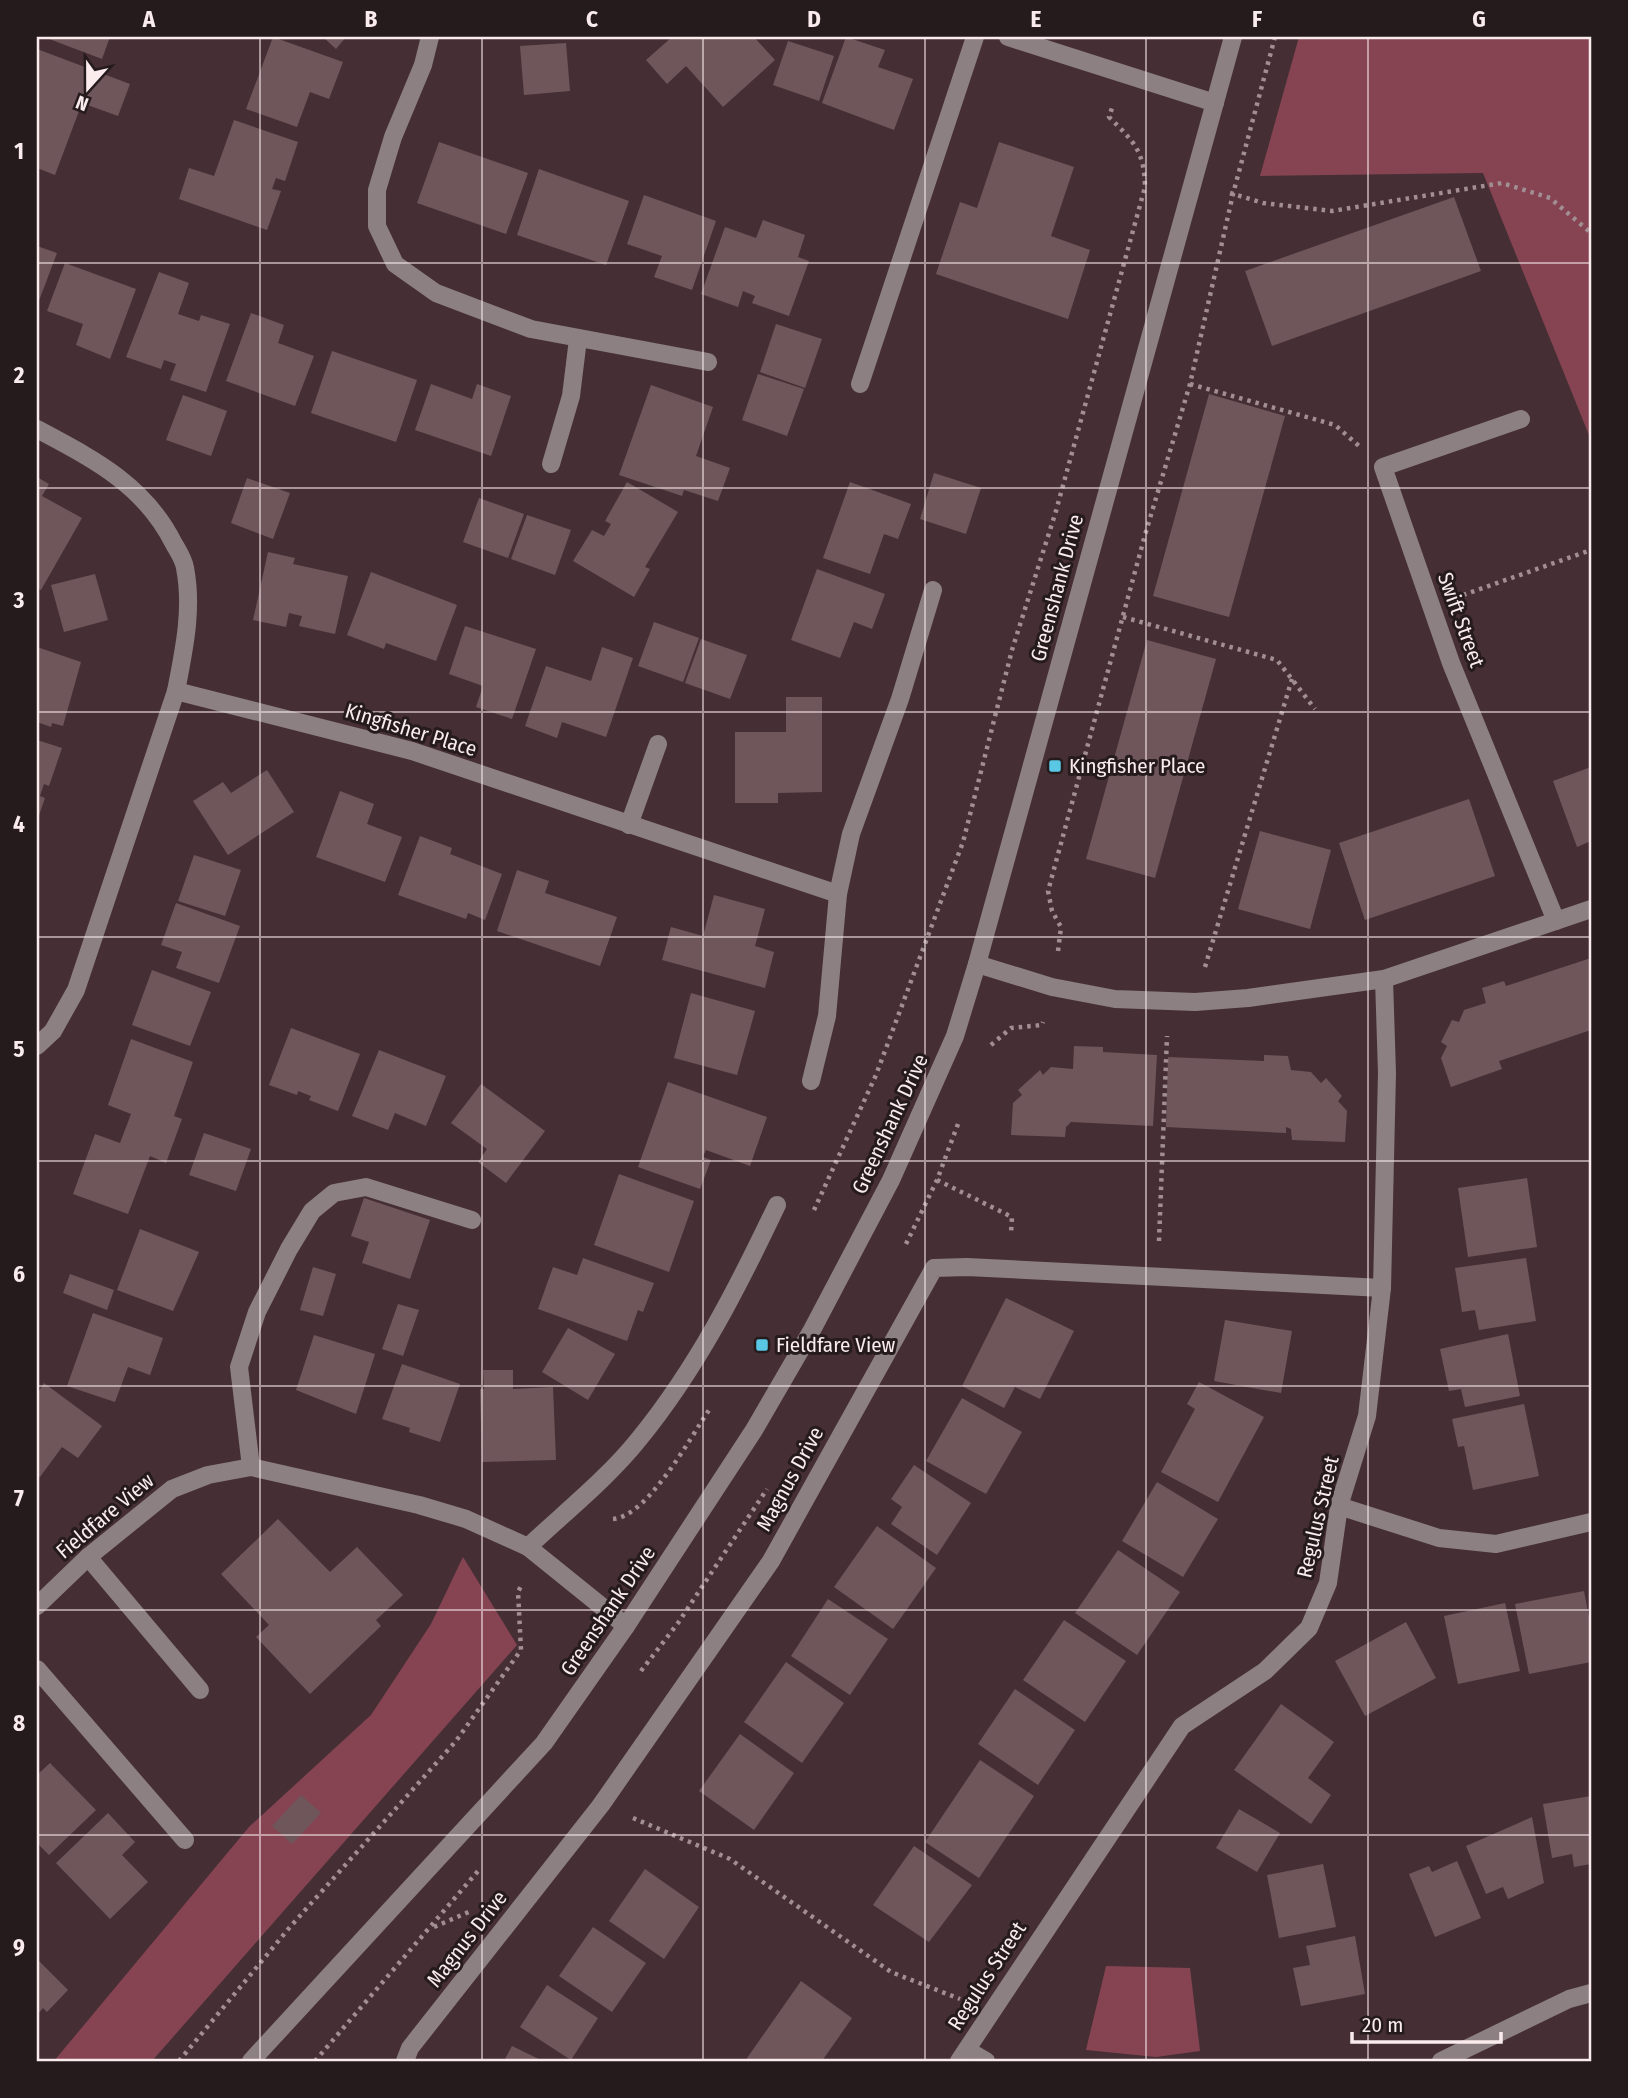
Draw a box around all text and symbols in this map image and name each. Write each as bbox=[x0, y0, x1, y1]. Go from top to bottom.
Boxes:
text: A bbox=[142, 5, 156, 33]
text: B bbox=[365, 5, 378, 33]
text: C bbox=[586, 5, 598, 33]
text: D bbox=[807, 5, 821, 33]
text: E bbox=[1031, 5, 1042, 33]
text: F bbox=[1252, 5, 1262, 33]
text: G bbox=[1472, 5, 1486, 33]
north arrow bbox=[52, 52, 122, 122]
text: N bbox=[73, 91, 92, 116]
text: 1 bbox=[14, 137, 24, 165]
text: 2 bbox=[13, 361, 25, 389]
street label: Greenshank Drive bbox=[1025, 512, 1089, 664]
street label: Swift Street bbox=[1432, 569, 1490, 671]
text: 3 bbox=[13, 586, 25, 614]
street label: Kingfisher Place bbox=[342, 698, 480, 762]
place label: Kingfisher Place bbox=[1069, 753, 1205, 779]
marker: Kingfisher Place bbox=[1047, 758, 1063, 774]
text: 4 bbox=[13, 810, 25, 838]
text: 5 bbox=[13, 1035, 25, 1063]
street label: Greenshank Drive bbox=[846, 1050, 934, 1198]
text: 6 bbox=[13, 1260, 25, 1288]
place label: Fieldfare View bbox=[776, 1332, 896, 1358]
marker: Fieldfare View bbox=[754, 1337, 770, 1353]
street label: Magnus Drive bbox=[751, 1422, 829, 1536]
street label: Regulus Street bbox=[1291, 1453, 1345, 1580]
street label: Fieldfare View bbox=[51, 1468, 159, 1564]
text: 7 bbox=[14, 1484, 24, 1512]
street label: Greenshank Drive bbox=[555, 1541, 661, 1681]
text: 8 bbox=[13, 1709, 25, 1737]
street label: Magnus Drive bbox=[421, 1886, 513, 1992]
street label: Regulus Street bbox=[942, 1917, 1032, 2035]
text: 9 bbox=[13, 1933, 25, 1961]
scale bar bbox=[1352, 2000, 1500, 2044]
text: 20 m bbox=[1362, 2012, 1403, 2038]

